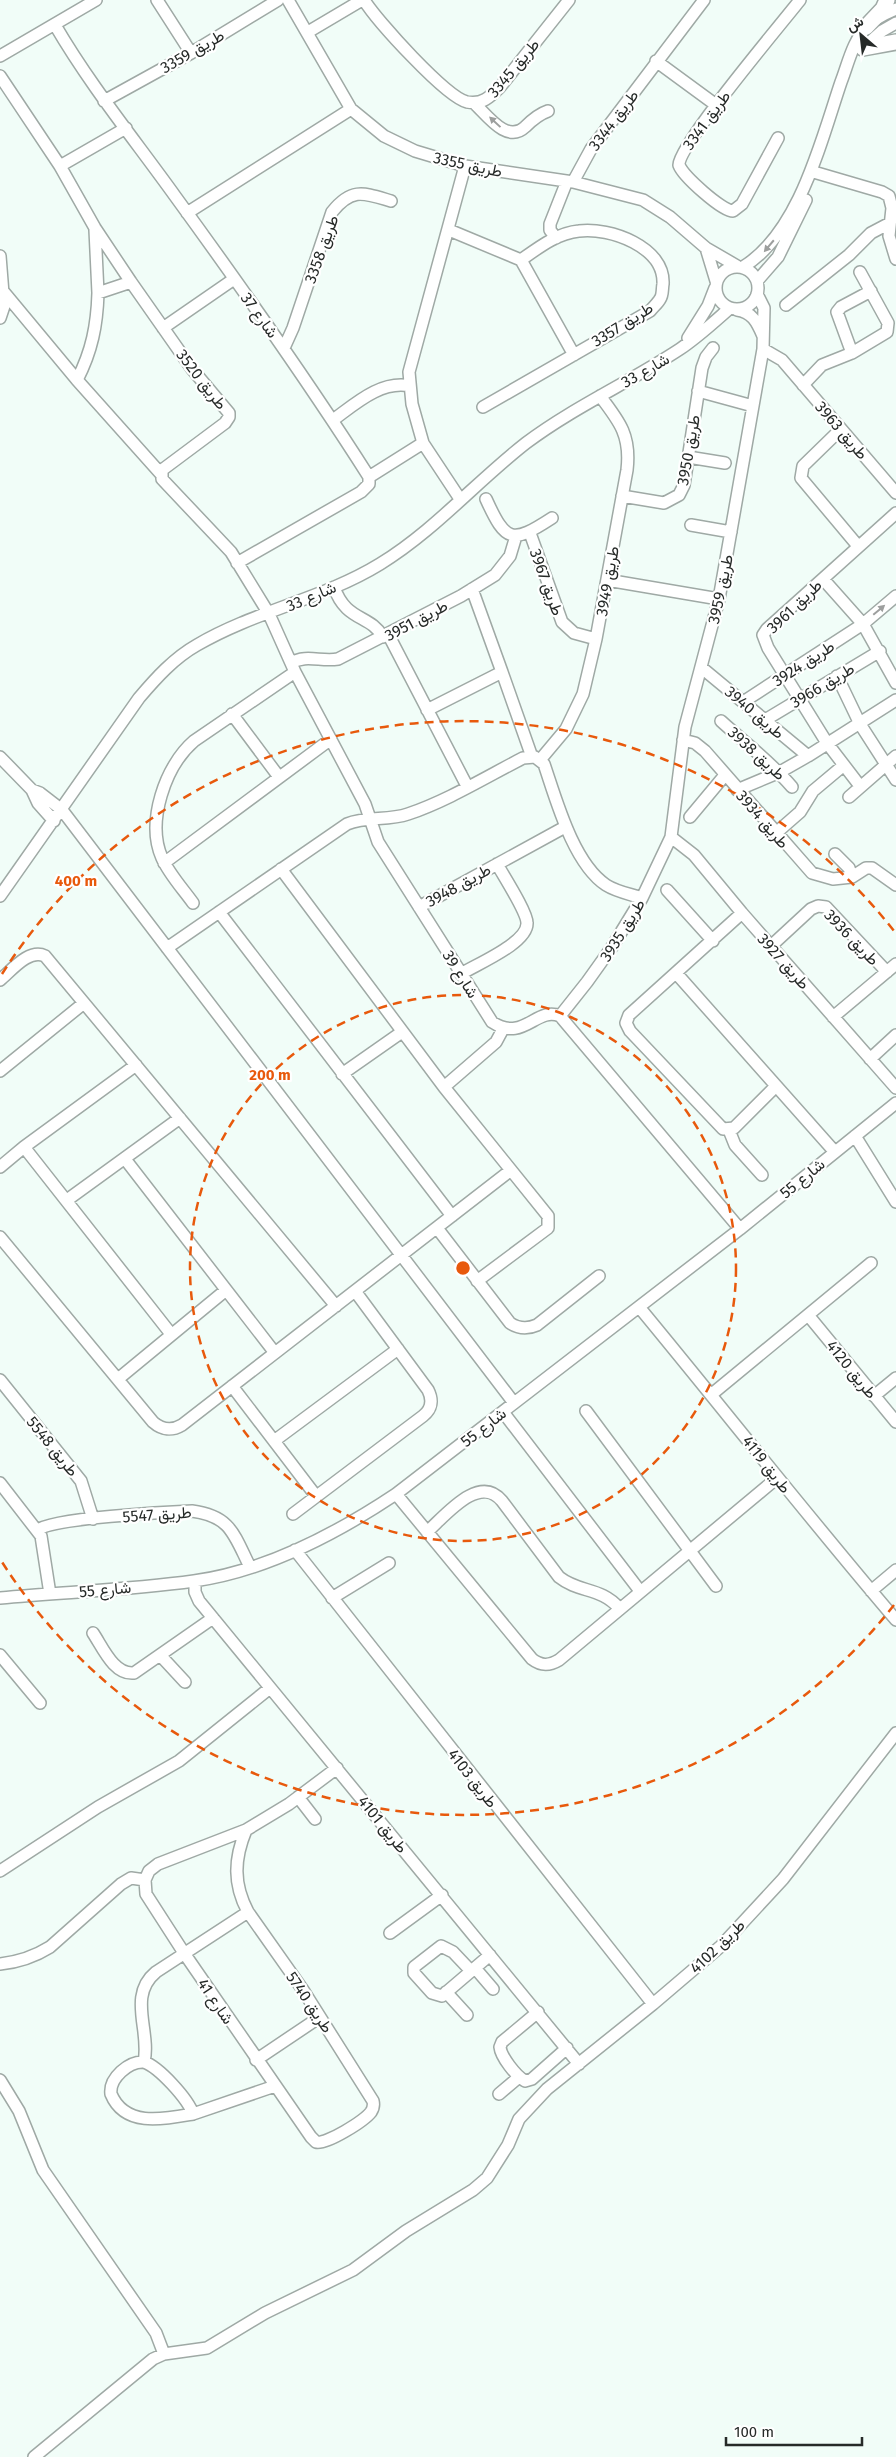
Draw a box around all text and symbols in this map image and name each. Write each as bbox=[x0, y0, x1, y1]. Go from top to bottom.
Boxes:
north arrow bbox=[836, 10, 886, 60]
text: ش bbox=[844, 12, 867, 35]
street label: طريق 3359 bbox=[157, 26, 228, 78]
street label: طريق 3345 bbox=[483, 35, 544, 102]
street label: طريق 3344 bbox=[584, 86, 643, 155]
street label: طريق 3341 bbox=[679, 87, 735, 154]
one-way arrow bbox=[490, 116, 502, 128]
street label: طريق 3355 bbox=[431, 148, 504, 182]
street label: طريق 3358 bbox=[300, 213, 343, 286]
one-way arrow bbox=[764, 240, 775, 253]
street label: شارع 37 bbox=[235, 289, 282, 343]
street label: طريق 3357 bbox=[588, 298, 657, 352]
street label: طريق 3520 bbox=[172, 346, 231, 414]
street label: شارع 33 bbox=[618, 349, 674, 393]
street label: طريق 3963 bbox=[811, 397, 872, 464]
street label: طريق 3950 bbox=[673, 413, 705, 487]
street label: طريق 3949 bbox=[592, 545, 624, 618]
street label: طريق 3967 bbox=[525, 546, 567, 618]
street label: طريق 3959 bbox=[704, 553, 738, 626]
street label: طريق 3961 bbox=[763, 576, 826, 638]
street label: شارع 33 bbox=[283, 577, 340, 617]
street label: طريق 3951 bbox=[382, 596, 451, 646]
one-way arrow bbox=[873, 605, 886, 616]
street label: طريق 3924 bbox=[769, 636, 838, 691]
street label: طريق 3966 bbox=[787, 659, 858, 713]
street label: طريق 3940 bbox=[720, 682, 788, 743]
street label: طريق 3938 bbox=[723, 723, 789, 785]
street label: طريق 3934 bbox=[732, 787, 793, 853]
street label: طريق 3948 bbox=[422, 860, 495, 912]
text: 400 m bbox=[55, 872, 97, 890]
street label: طريق 3935 bbox=[596, 896, 650, 966]
street label: طريق 3936 bbox=[820, 905, 883, 970]
street label: طريق 3927 bbox=[753, 929, 814, 994]
street label: شارع 39 bbox=[437, 947, 483, 1003]
text: 200 m bbox=[249, 1066, 291, 1084]
street label: شارع 55 bbox=[776, 1155, 830, 1204]
centre of rings bbox=[454, 1259, 472, 1277]
street label: طريق 4120 bbox=[822, 1336, 881, 1403]
street label: شارع 55 bbox=[457, 1404, 511, 1453]
street label: طريق 5548 bbox=[22, 1413, 82, 1481]
street label: طريق 4119 bbox=[737, 1432, 795, 1497]
street label: طريق 5547 bbox=[122, 1503, 192, 1527]
street label: شارع 55 bbox=[78, 1578, 132, 1603]
street label: طريق 4103 bbox=[443, 1745, 501, 1812]
street label: طريق 4101 bbox=[353, 1792, 411, 1857]
street label: طريق 4102 bbox=[686, 1915, 750, 1978]
street label: طريق 5740 bbox=[281, 1968, 337, 2037]
street label: شارع 41 bbox=[192, 1975, 238, 2029]
scale bar bbox=[726, 2414, 862, 2446]
text: 100 m bbox=[734, 2423, 774, 2441]

